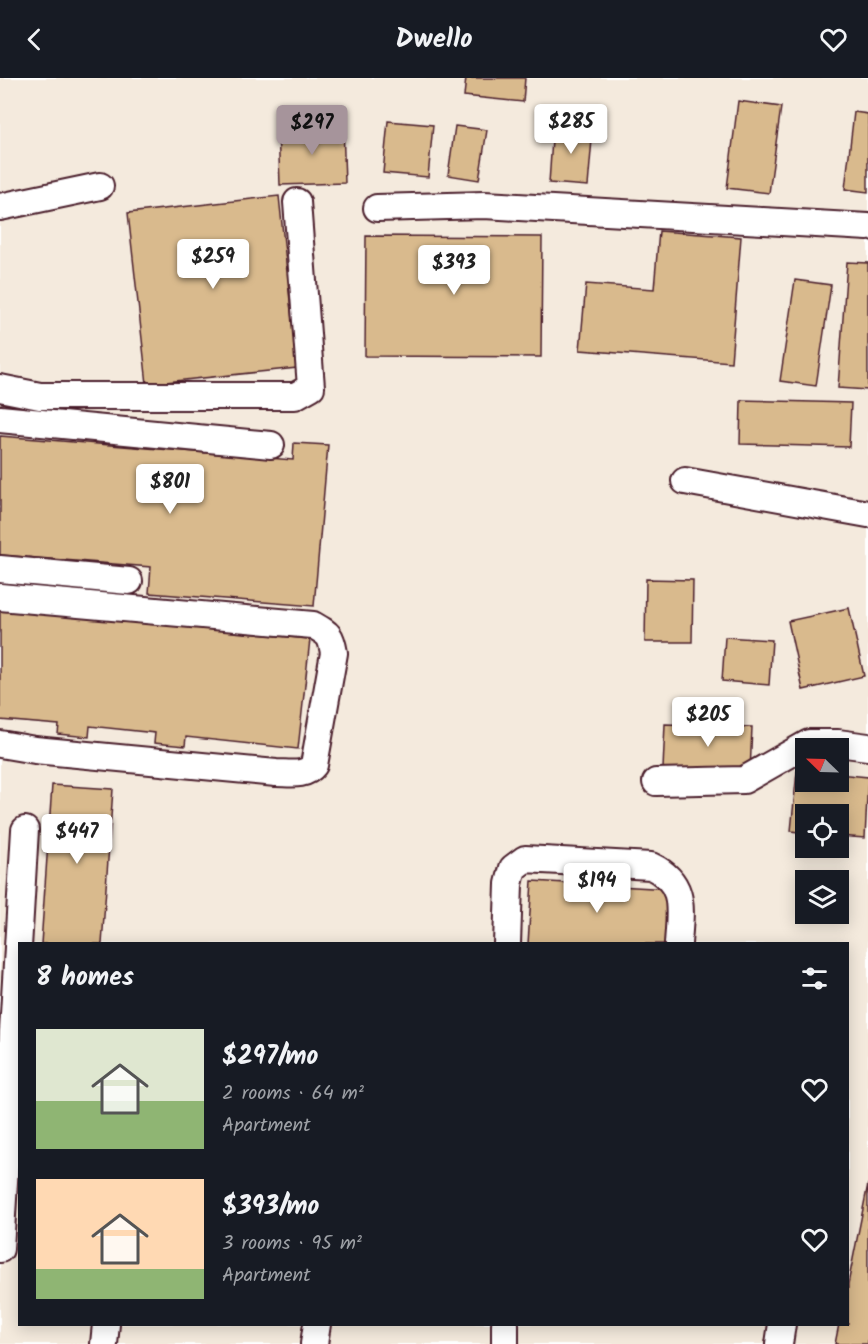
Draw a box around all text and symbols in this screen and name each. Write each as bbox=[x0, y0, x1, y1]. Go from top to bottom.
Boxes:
text: Dwello bbox=[395, 18, 473, 61]
icon: back bbox=[18, 23, 51, 56]
icon: heart bbox=[817, 23, 850, 56]
pin: $285 bbox=[535, 104, 607, 155]
pin: $297 bbox=[276, 105, 348, 156]
text: $285 bbox=[548, 107, 594, 139]
text: $297 bbox=[290, 108, 334, 140]
pin: $259 bbox=[177, 239, 249, 290]
text: $259 bbox=[191, 242, 235, 274]
pin: $393 bbox=[418, 245, 490, 296]
text: $393 bbox=[432, 248, 476, 280]
pin: $801 bbox=[134, 464, 206, 515]
text: $801 bbox=[150, 467, 190, 499]
pin: $205 bbox=[672, 697, 744, 748]
text: $205 bbox=[686, 700, 730, 732]
north arrow bbox=[795, 738, 849, 792]
map controls bbox=[795, 738, 849, 924]
button: locate bbox=[795, 804, 849, 858]
pin: $447 bbox=[41, 814, 113, 865]
text: $447 bbox=[55, 817, 99, 849]
pin: $194 bbox=[561, 863, 633, 914]
text: $194 bbox=[578, 866, 616, 898]
button: layers bbox=[795, 870, 849, 924]
text: 8 homes bbox=[36, 957, 134, 999]
icon: filters bbox=[798, 962, 831, 995]
text: $297/mo bbox=[222, 1036, 318, 1078]
icon: home bbox=[84, 1053, 156, 1125]
icon: heart bbox=[798, 1073, 831, 1106]
text: 2 rooms · 64 m² bbox=[222, 1078, 364, 1110]
text: Apartment bbox=[222, 1110, 311, 1142]
text: $393/mo bbox=[222, 1186, 319, 1228]
icon: home bbox=[84, 1203, 156, 1275]
icon: heart bbox=[798, 1223, 831, 1256]
text: 3 rooms · 95 m² bbox=[222, 1228, 362, 1260]
text: Apartment bbox=[222, 1260, 311, 1292]

